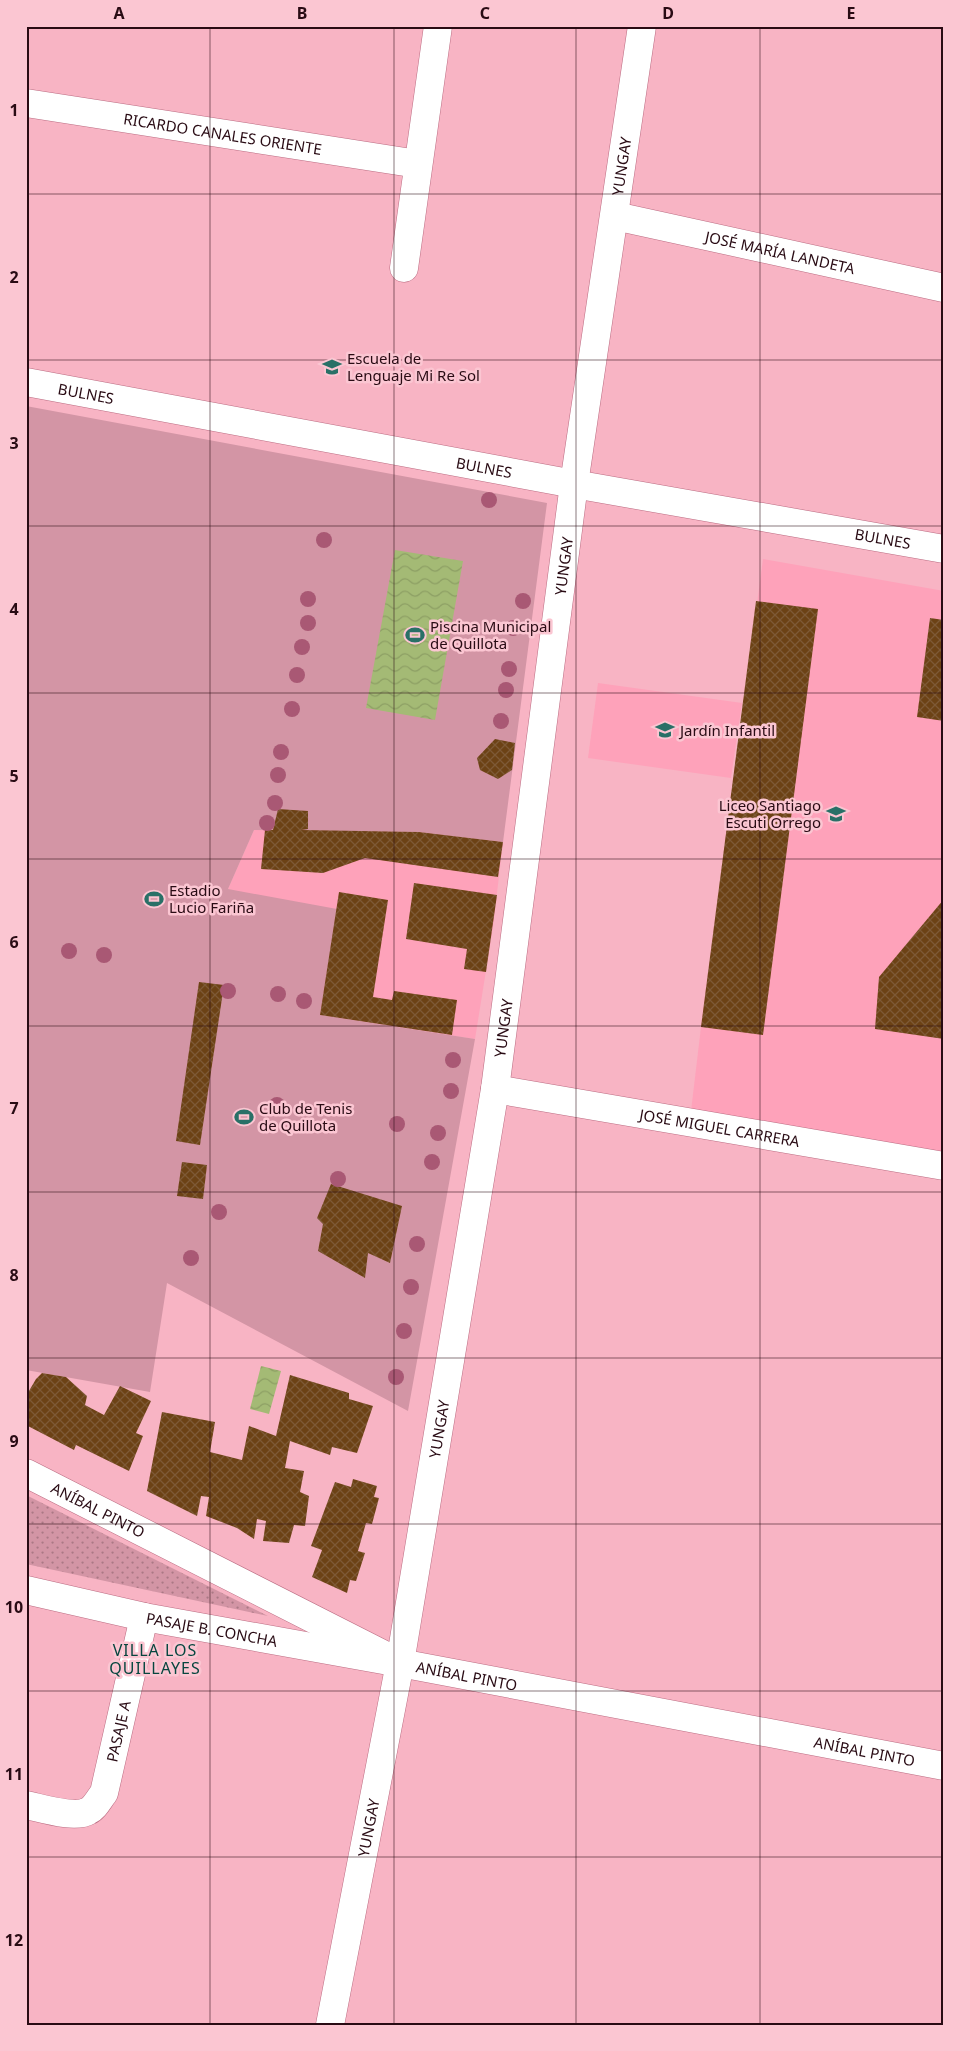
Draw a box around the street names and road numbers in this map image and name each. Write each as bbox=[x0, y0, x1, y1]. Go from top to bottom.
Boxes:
street label: RICARDO CANALES ORIENTE bbox=[122, 108, 323, 159]
street label: YUNGAY bbox=[607, 135, 635, 197]
street label: JOSÉ MARÍA LANDETA bbox=[701, 226, 857, 278]
street label: BULNES bbox=[56, 378, 116, 408]
street label: BULNES bbox=[454, 452, 514, 482]
street label: BULNES bbox=[853, 524, 912, 553]
street label: YUNGAY bbox=[550, 535, 577, 596]
street label: YUNGAY bbox=[489, 997, 517, 1059]
street label: JOSÉ MIGUEL CARRERA bbox=[636, 1104, 802, 1151]
street label: YUNGAY bbox=[424, 1398, 454, 1460]
street label: ANÍBAL PINTO bbox=[48, 1478, 148, 1542]
street label: PASAJE B. CONCHA bbox=[145, 1608, 279, 1651]
street label: ANÍBAL PINTO bbox=[414, 1656, 519, 1695]
street label: PASAJE A bbox=[101, 1698, 135, 1764]
street label: ANÍBAL PINTO bbox=[812, 1732, 917, 1770]
street label: YUNGAY bbox=[353, 1796, 384, 1859]

